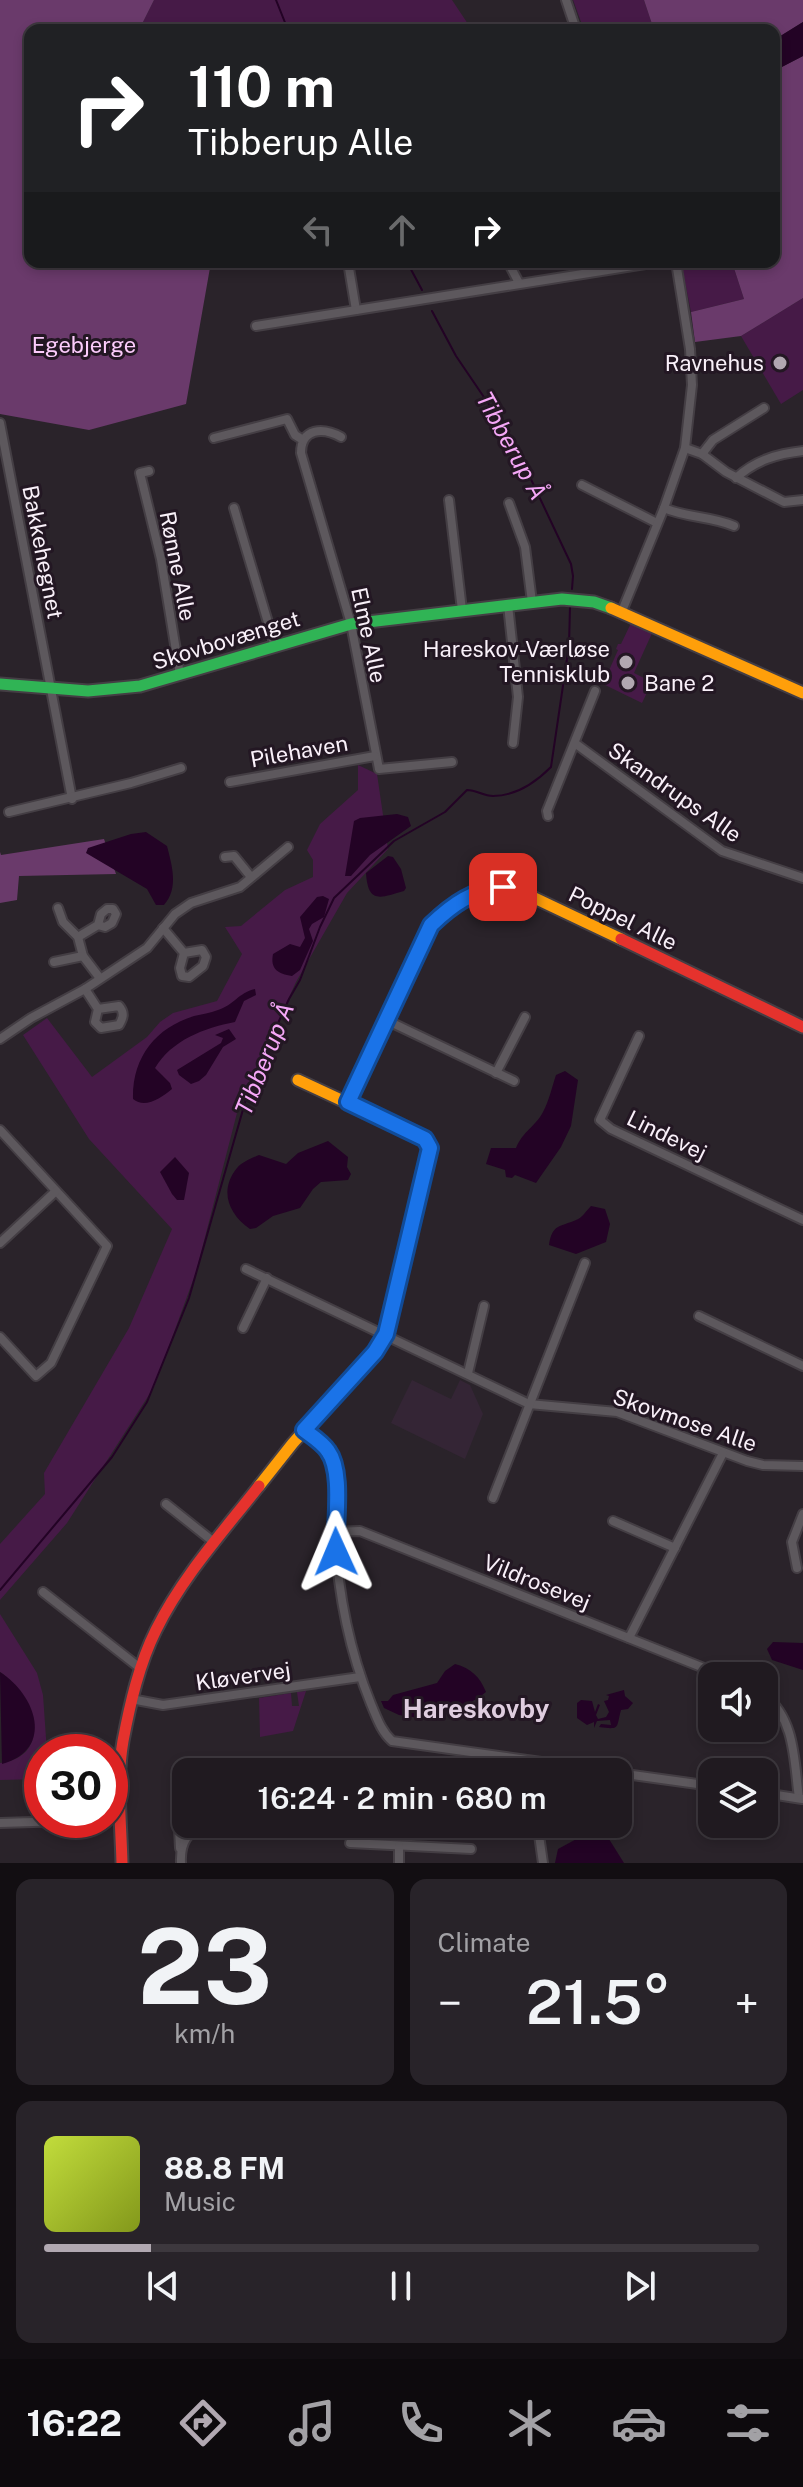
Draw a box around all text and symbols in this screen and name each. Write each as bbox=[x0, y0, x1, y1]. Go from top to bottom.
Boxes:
text: 110 m bbox=[188, 54, 335, 120]
icon: right bbox=[56, 56, 160, 160]
text: Tibberup Alle bbox=[188, 121, 413, 163]
icon: left bbox=[296, 208, 340, 252]
icon: ahead bbox=[380, 208, 424, 252]
icon: right bbox=[464, 208, 508, 252]
park label: Egebjerge bbox=[32, 332, 136, 358]
place label: Ravnehus bbox=[665, 350, 764, 376]
marker: Ravnehus bbox=[771, 354, 789, 372]
water label: Tibberup Å bbox=[471, 386, 554, 504]
street label: Bakkehegnet bbox=[17, 483, 69, 621]
street label: Rønne Alle bbox=[155, 509, 201, 623]
street label: Elme Alle bbox=[346, 585, 392, 685]
street label: Skovbovænget bbox=[149, 605, 303, 675]
place label: Hareskov-Værløse Tennisklub bbox=[423, 636, 610, 687]
marker: Hareskov-Værløse Tennisklub bbox=[617, 653, 635, 671]
place label: Bane 2 bbox=[644, 670, 714, 696]
marker: Bane 2 bbox=[619, 674, 637, 692]
street label: Pilehaven bbox=[248, 730, 350, 772]
street label: Skandrups Alle bbox=[603, 736, 747, 848]
pin bbox=[469, 853, 537, 921]
icon: arrive bbox=[481, 865, 525, 909]
street label: Poppel Alle bbox=[565, 881, 681, 955]
water label: Tibberup Å bbox=[228, 998, 299, 1119]
street label: Lindevej bbox=[623, 1105, 711, 1165]
street label: Skovmose Alle bbox=[610, 1383, 760, 1457]
position arrow bbox=[294, 1510, 378, 1594]
street label: Vildrosevej bbox=[480, 1549, 594, 1615]
street label: Kløvervej bbox=[194, 1656, 292, 1696]
map controls bbox=[698, 1662, 778, 1838]
button: sound bbox=[698, 1662, 778, 1742]
district label: Hareskovby bbox=[403, 1693, 550, 1724]
speed limit sign: 30 bbox=[24, 1734, 128, 1838]
button: layers bbox=[698, 1758, 778, 1838]
text: 16:24 · 2 min · 680 m bbox=[258, 1780, 546, 1816]
text: 23 bbox=[137, 1905, 272, 2027]
text: Climate bbox=[438, 1927, 531, 1958]
text: 21.5° bbox=[526, 1967, 671, 2038]
text: − bbox=[438, 1977, 462, 2029]
text: + bbox=[735, 1977, 759, 2029]
text: km/h bbox=[174, 2018, 235, 2049]
text: 88.8 FM bbox=[164, 2150, 285, 2186]
text: Music bbox=[164, 2186, 236, 2217]
icon: previous bbox=[141, 2264, 185, 2308]
icon: pause bbox=[379, 2264, 423, 2308]
icon: next bbox=[618, 2264, 662, 2308]
icon: directions bbox=[175, 2395, 231, 2451]
icon: music bbox=[284, 2395, 340, 2451]
icon: phone bbox=[393, 2395, 449, 2451]
icon: climate bbox=[502, 2395, 558, 2451]
icon: car bbox=[611, 2395, 667, 2451]
icon: filters bbox=[720, 2395, 776, 2451]
text: 16:22 bbox=[27, 2402, 122, 2444]

